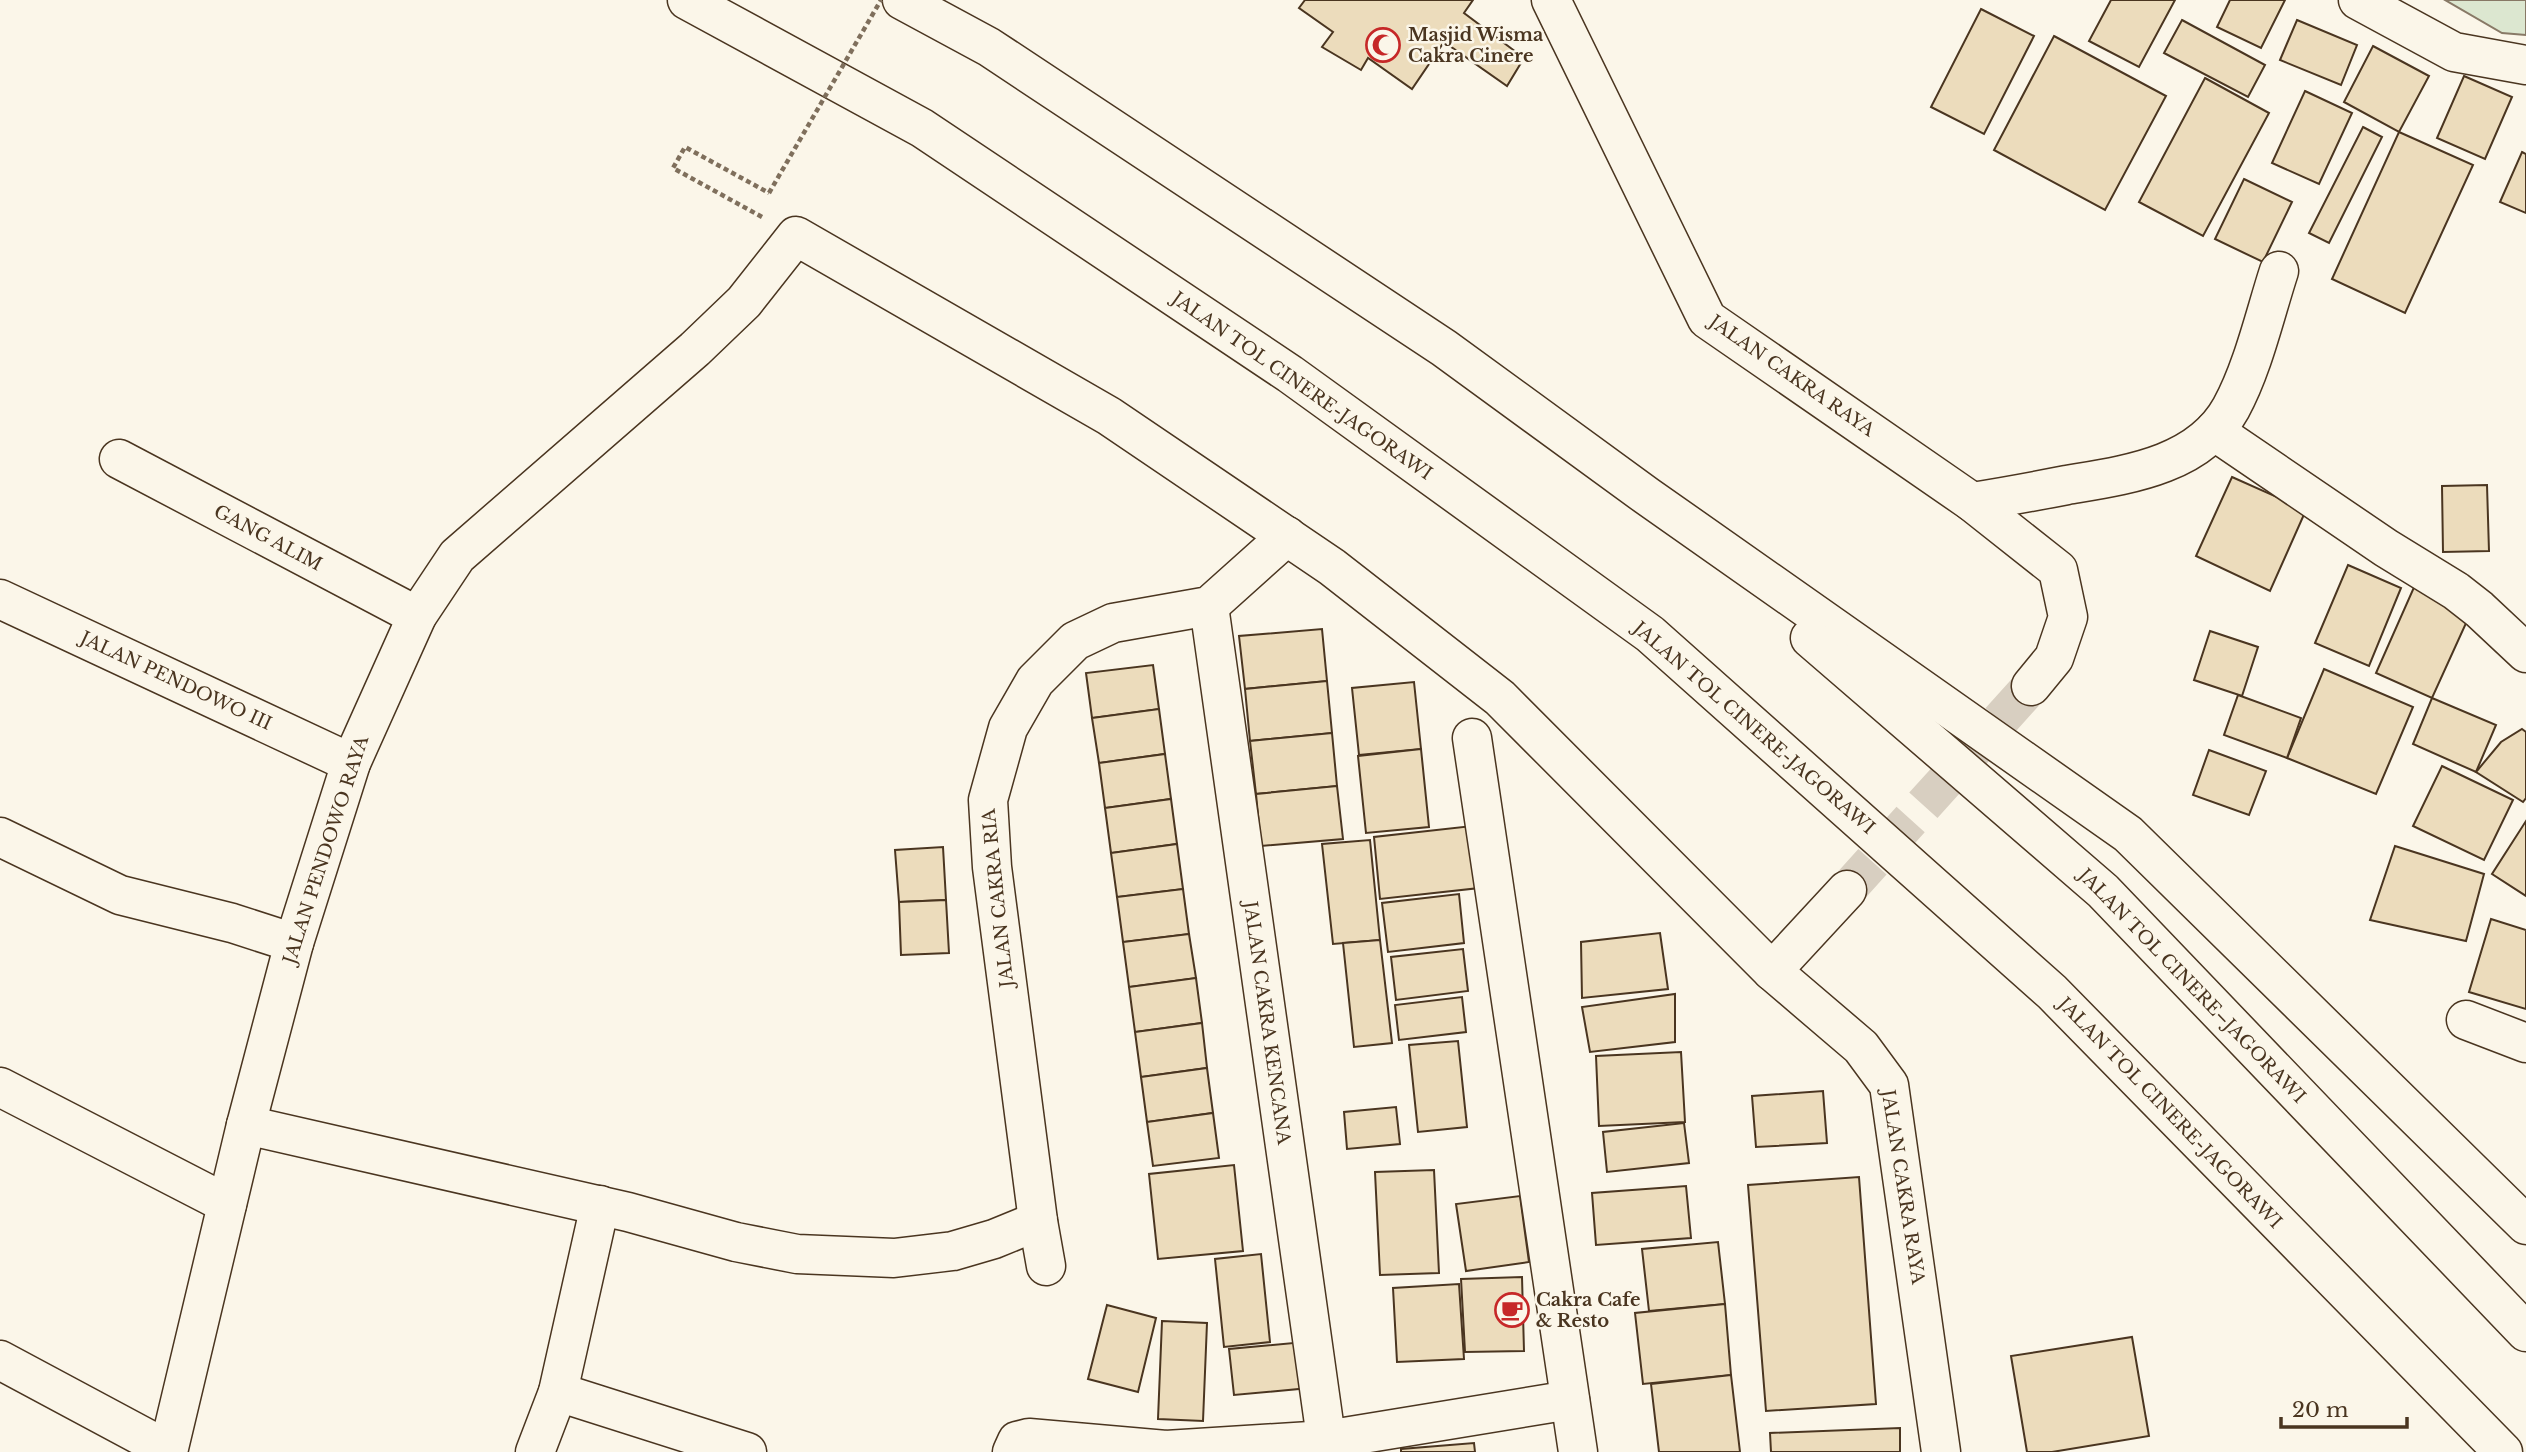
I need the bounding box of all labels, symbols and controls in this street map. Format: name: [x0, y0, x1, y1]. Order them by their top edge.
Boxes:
place label: Masjid Wisma Cakra Cinere: [1408, 24, 1544, 67]
mosque icon: Masjid Wisma Cakra Cinere: [1364, 26, 1402, 64]
street label: JALAN TOL CINERE-JAGORAWI: [1166, 286, 1436, 485]
street label: JALAN CAKRA RAYA: [1704, 309, 1880, 442]
street label: GANG ALIM: [210, 500, 326, 576]
street label: JALAN TOL CINERE-JAGORAWI: [1627, 616, 1879, 839]
street label: JALAN PENDOWO III: [75, 626, 275, 735]
street label: JALAN PENDOWO RAYA: [278, 732, 374, 969]
street label: JALAN CAKRA RIA: [978, 806, 1019, 990]
street label: JALAN TOL CINERE–JAGORAWI: [2072, 863, 2310, 1108]
street label: JALAN CAKRA KENCANA: [1239, 898, 1295, 1147]
street label: JALAN TOL CINERE-JAGORAWI: [2052, 991, 2286, 1233]
street label: JALAN CAKRA RAYA: [1876, 1086, 1929, 1287]
place label: Cakra Cafe & Resto: [1536, 1289, 1641, 1332]
cafe icon: Cakra Cafe & Resto: [1493, 1291, 1531, 1329]
scale bar: [2281, 1386, 2407, 1430]
text: 20 m: [2292, 1397, 2349, 1423]

